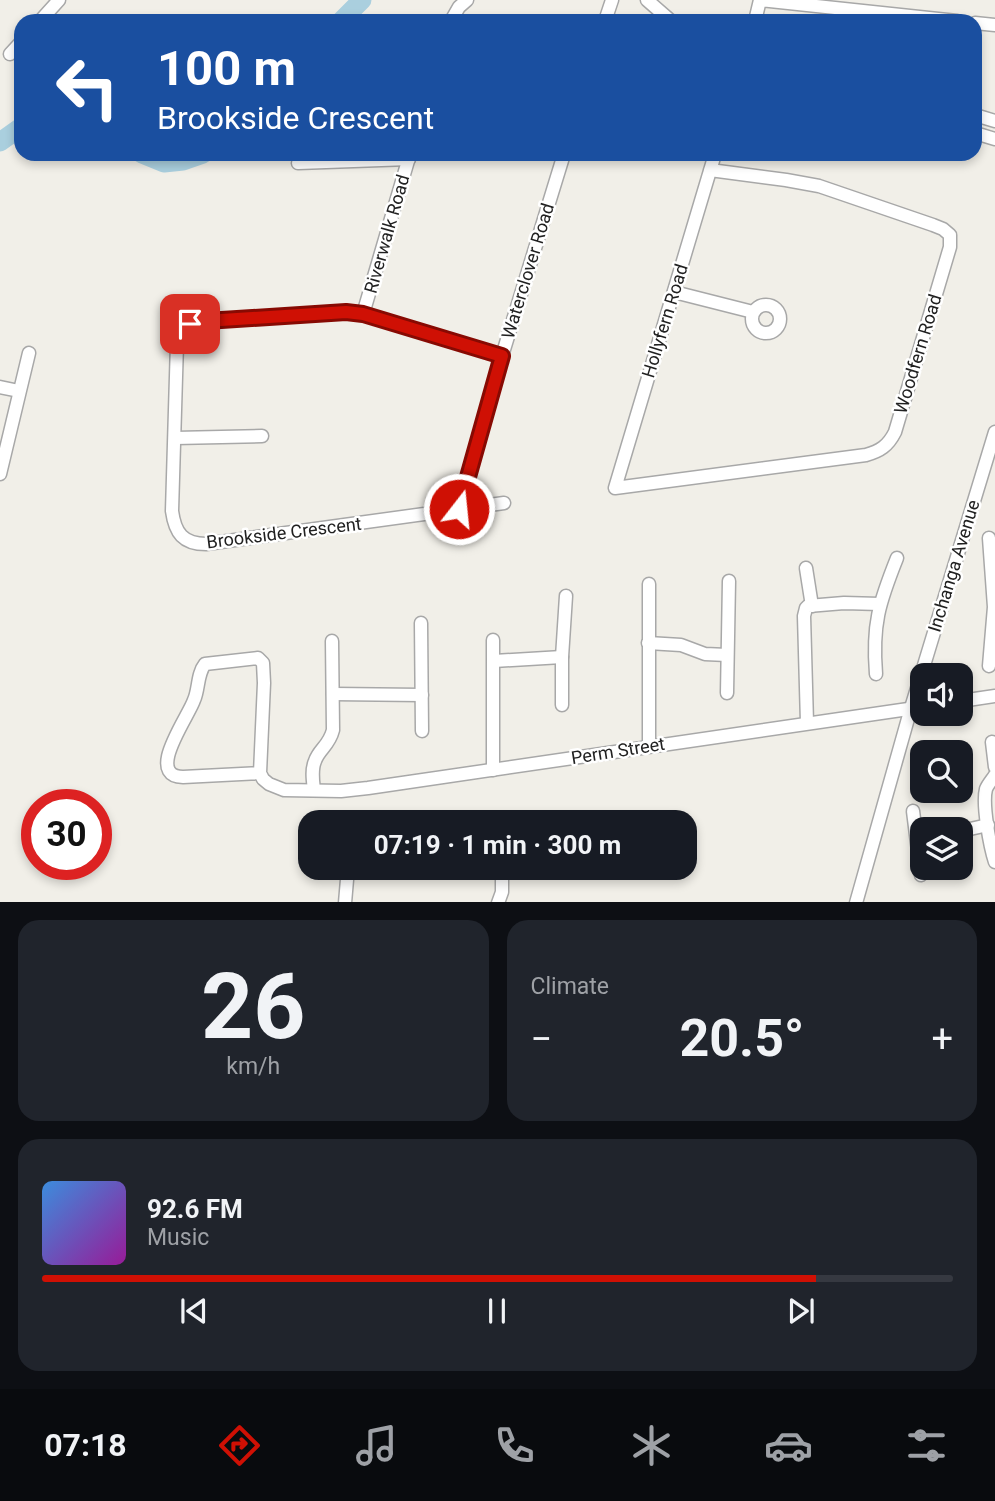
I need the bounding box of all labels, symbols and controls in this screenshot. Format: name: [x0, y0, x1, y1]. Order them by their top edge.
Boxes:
text: 100 m: [157, 40, 296, 97]
icon: left: [42, 42, 133, 133]
text: Brookside Crescent: [157, 99, 434, 137]
street label: Riverwalk Road: [360, 172, 413, 296]
street label: Waterclover Road: [497, 200, 558, 341]
street label: Hollyfern Road: [637, 261, 692, 380]
street label: Woodfern Road: [889, 292, 946, 416]
pin: [160, 294, 220, 354]
icon: arrive: [171, 305, 209, 343]
position arrow: [422, 472, 496, 546]
street label: Inchanga Avenue: [923, 497, 984, 634]
street label: Brookside Crescent: [205, 513, 363, 552]
map controls: [910, 663, 973, 880]
button: sound: [910, 663, 973, 726]
street label: Perm Street: [570, 733, 666, 768]
button: search: [910, 740, 973, 803]
speed limit sign: 30: [21, 789, 112, 880]
button: layers: [910, 817, 973, 880]
text: 07:19 · 1 min · 300 m: [374, 830, 621, 860]
text: 26: [201, 954, 305, 1060]
text: Climate: [531, 973, 609, 1000]
text: 20.5°: [679, 1008, 804, 1069]
text: −: [531, 1017, 552, 1061]
text: +: [931, 1017, 953, 1061]
text: km/h: [226, 1053, 280, 1080]
text: 92.6 FM: [147, 1194, 243, 1224]
text: Music: [147, 1224, 209, 1251]
icon: previous: [175, 1292, 213, 1330]
icon: pause: [478, 1292, 516, 1330]
icon: next: [782, 1292, 820, 1330]
icon: directions: [215, 1421, 264, 1470]
icon: music: [352, 1421, 401, 1470]
icon: phone: [490, 1421, 539, 1470]
icon: climate: [627, 1421, 676, 1470]
icon: car: [764, 1421, 813, 1470]
icon: filters: [902, 1421, 951, 1470]
text: 07:18: [44, 1426, 127, 1464]

